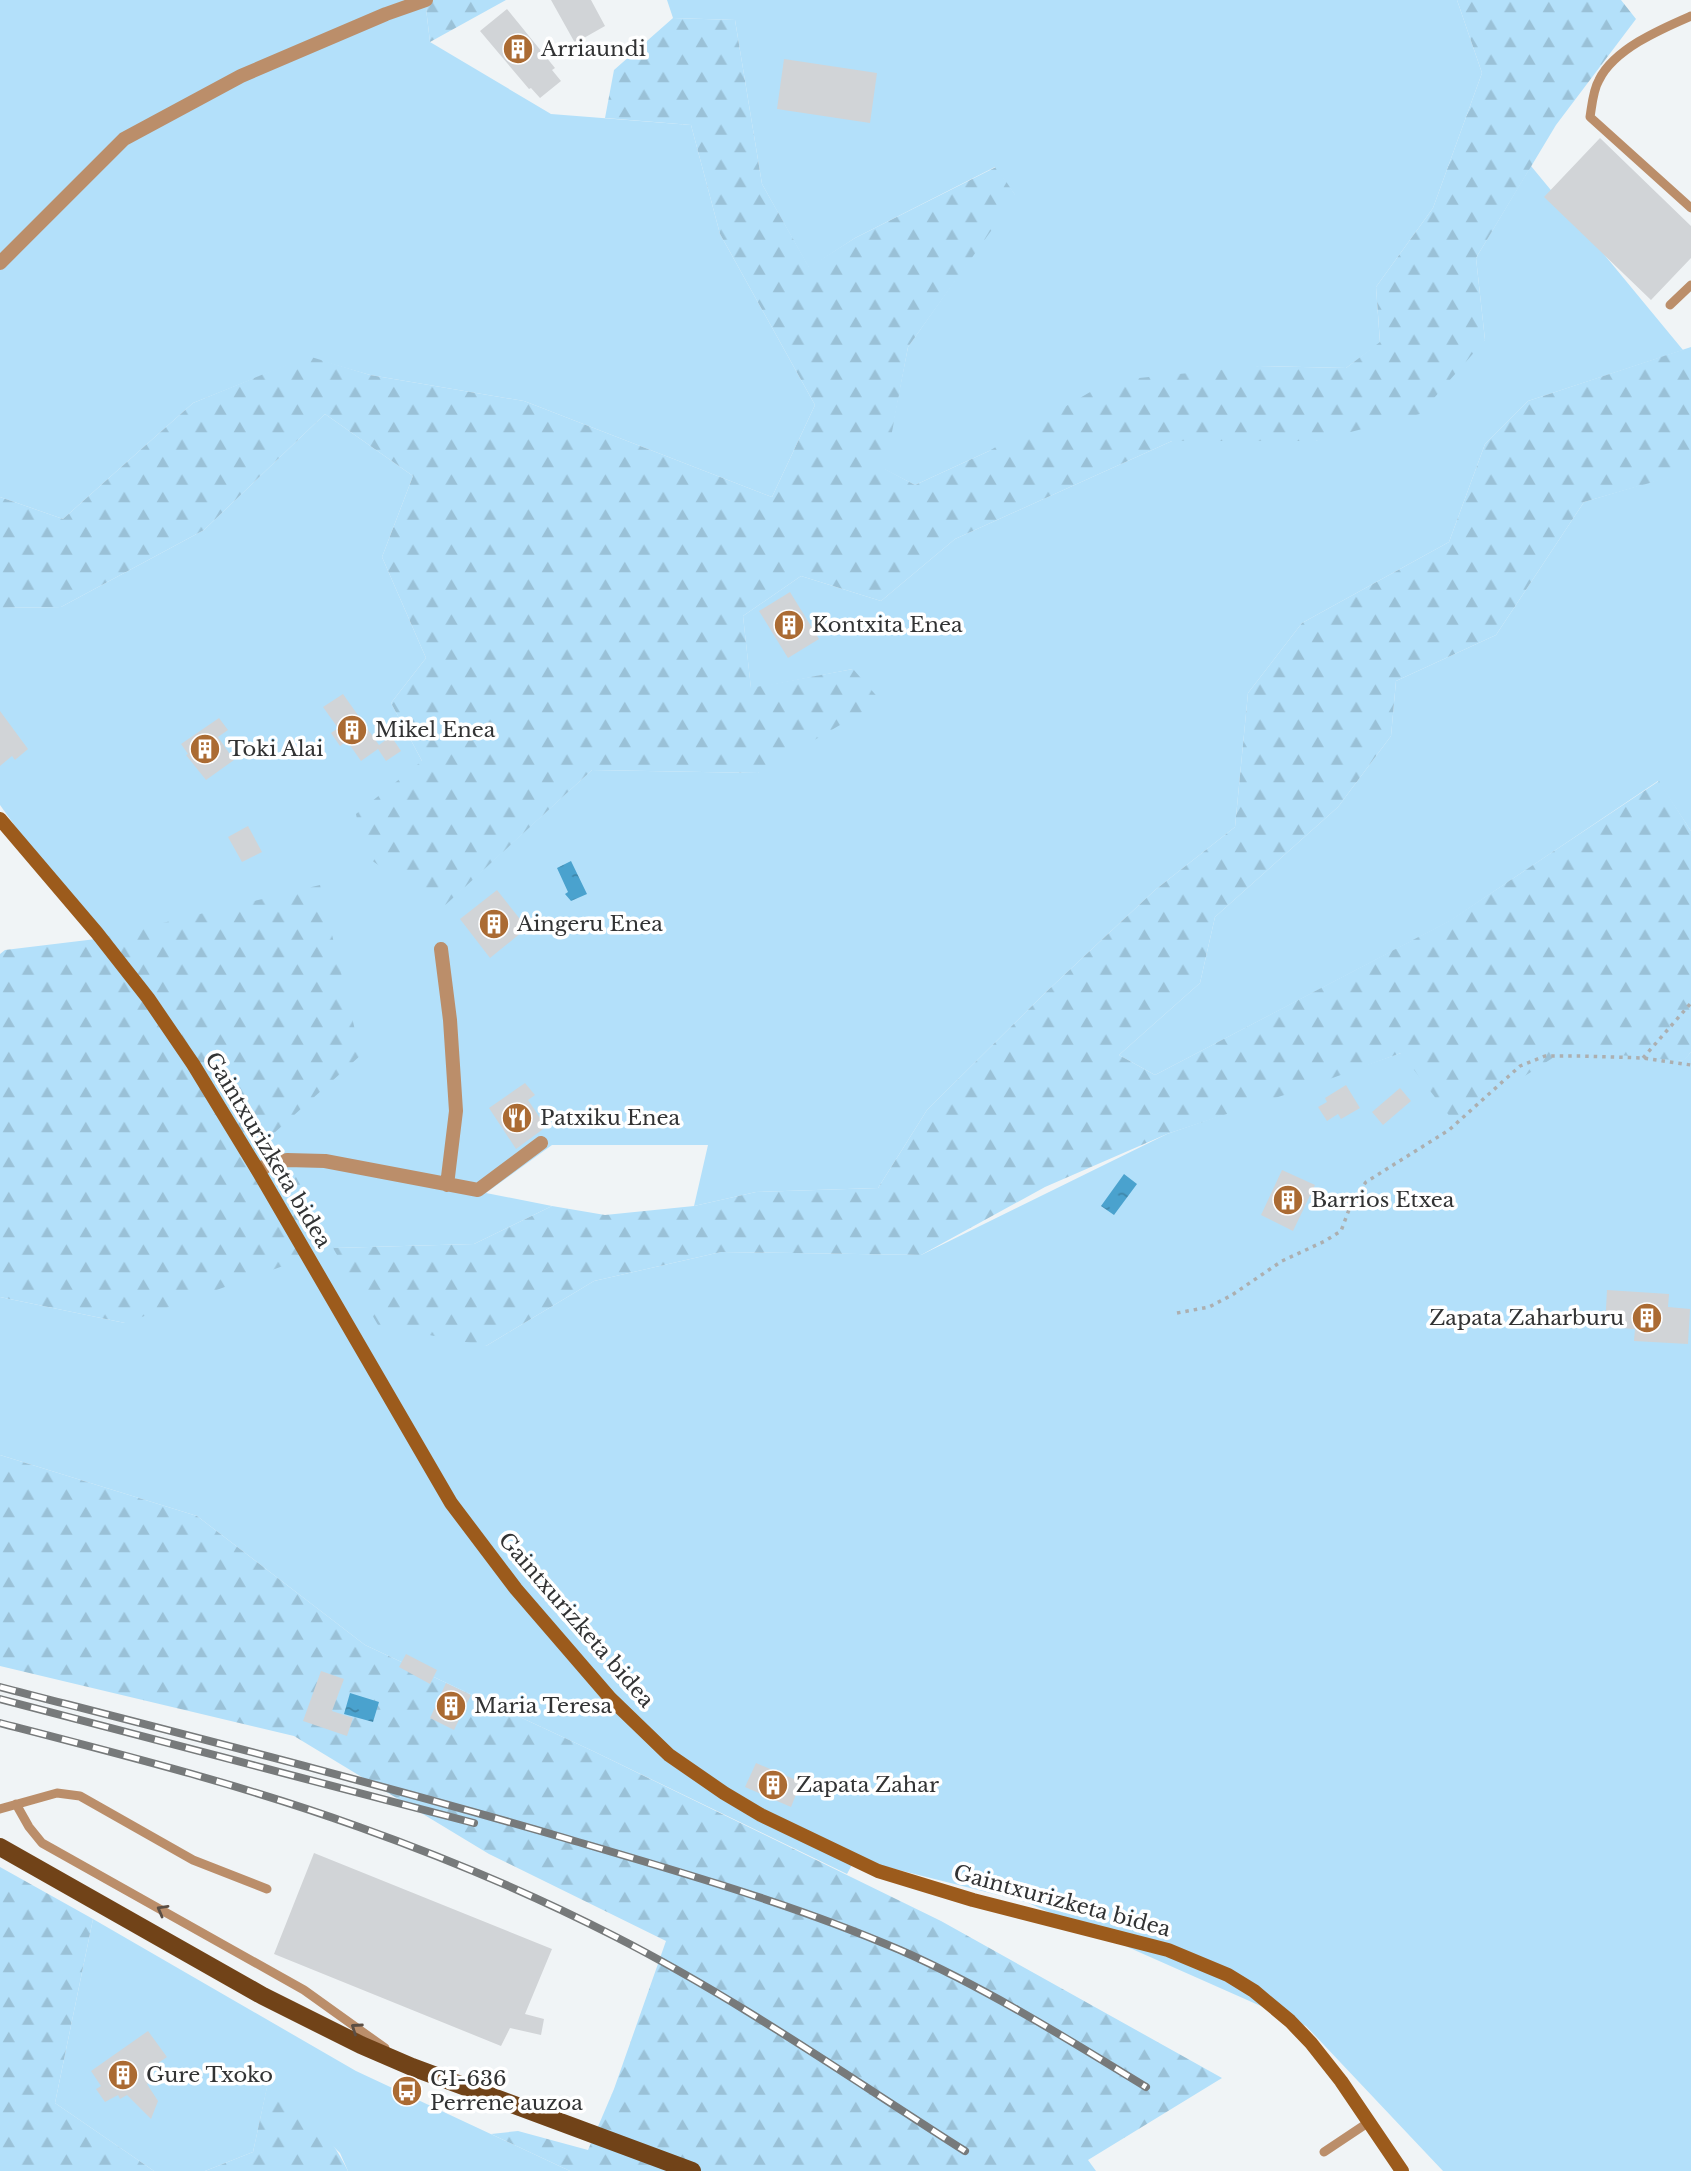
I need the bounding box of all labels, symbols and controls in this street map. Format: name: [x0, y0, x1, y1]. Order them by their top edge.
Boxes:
building icon: Arriaundi: [501, 32, 535, 66]
place label: Arriaundi: [540, 36, 646, 62]
building icon: Kontxita Enea: [772, 608, 806, 642]
place label: Kontxita Enea: [812, 612, 963, 638]
building icon: Mikel Enea: [335, 713, 369, 747]
place label: Mikel Enea: [375, 717, 496, 743]
building icon: Toki Alai: [188, 732, 222, 766]
place label: Toki Alai: [228, 736, 323, 762]
building icon: Aingeru Enea: [477, 907, 511, 941]
place label: Aingeru Enea: [516, 911, 663, 937]
street label: Gaintxurizketa bidea: [199, 1048, 337, 1253]
restaurant icon: Patxiku Enea: [500, 1101, 534, 1135]
place label: Patxiku Enea: [540, 1105, 680, 1131]
building icon: Barrios Etxea: [1271, 1183, 1305, 1217]
place label: Barrios Etxea: [1311, 1187, 1455, 1213]
building icon: Zapata Zaharburu: [1630, 1301, 1664, 1335]
place label: Zapata Zaharburu: [1429, 1305, 1624, 1331]
street label: Gaintxurizketa bidea: [493, 1527, 659, 1713]
building icon: Maria Teresa: [434, 1689, 468, 1723]
place label: Maria Teresa: [474, 1693, 612, 1719]
building icon: Zapata Zahar: [756, 1768, 790, 1802]
place label: Zapata Zahar: [796, 1772, 939, 1798]
street label: Gaintxurizketa bidea: [951, 1860, 1174, 1943]
one-way arrow: [156, 1905, 169, 1918]
one-way arrow: [351, 2024, 364, 2036]
building icon: Gure Txoko: [106, 2058, 140, 2092]
place label: Gure Txoko: [146, 2062, 273, 2088]
place label: GI-636 Perrene auzoa: [430, 2066, 583, 2116]
bus stop icon: GI-636 Perrene auzoa: [390, 2074, 424, 2108]

